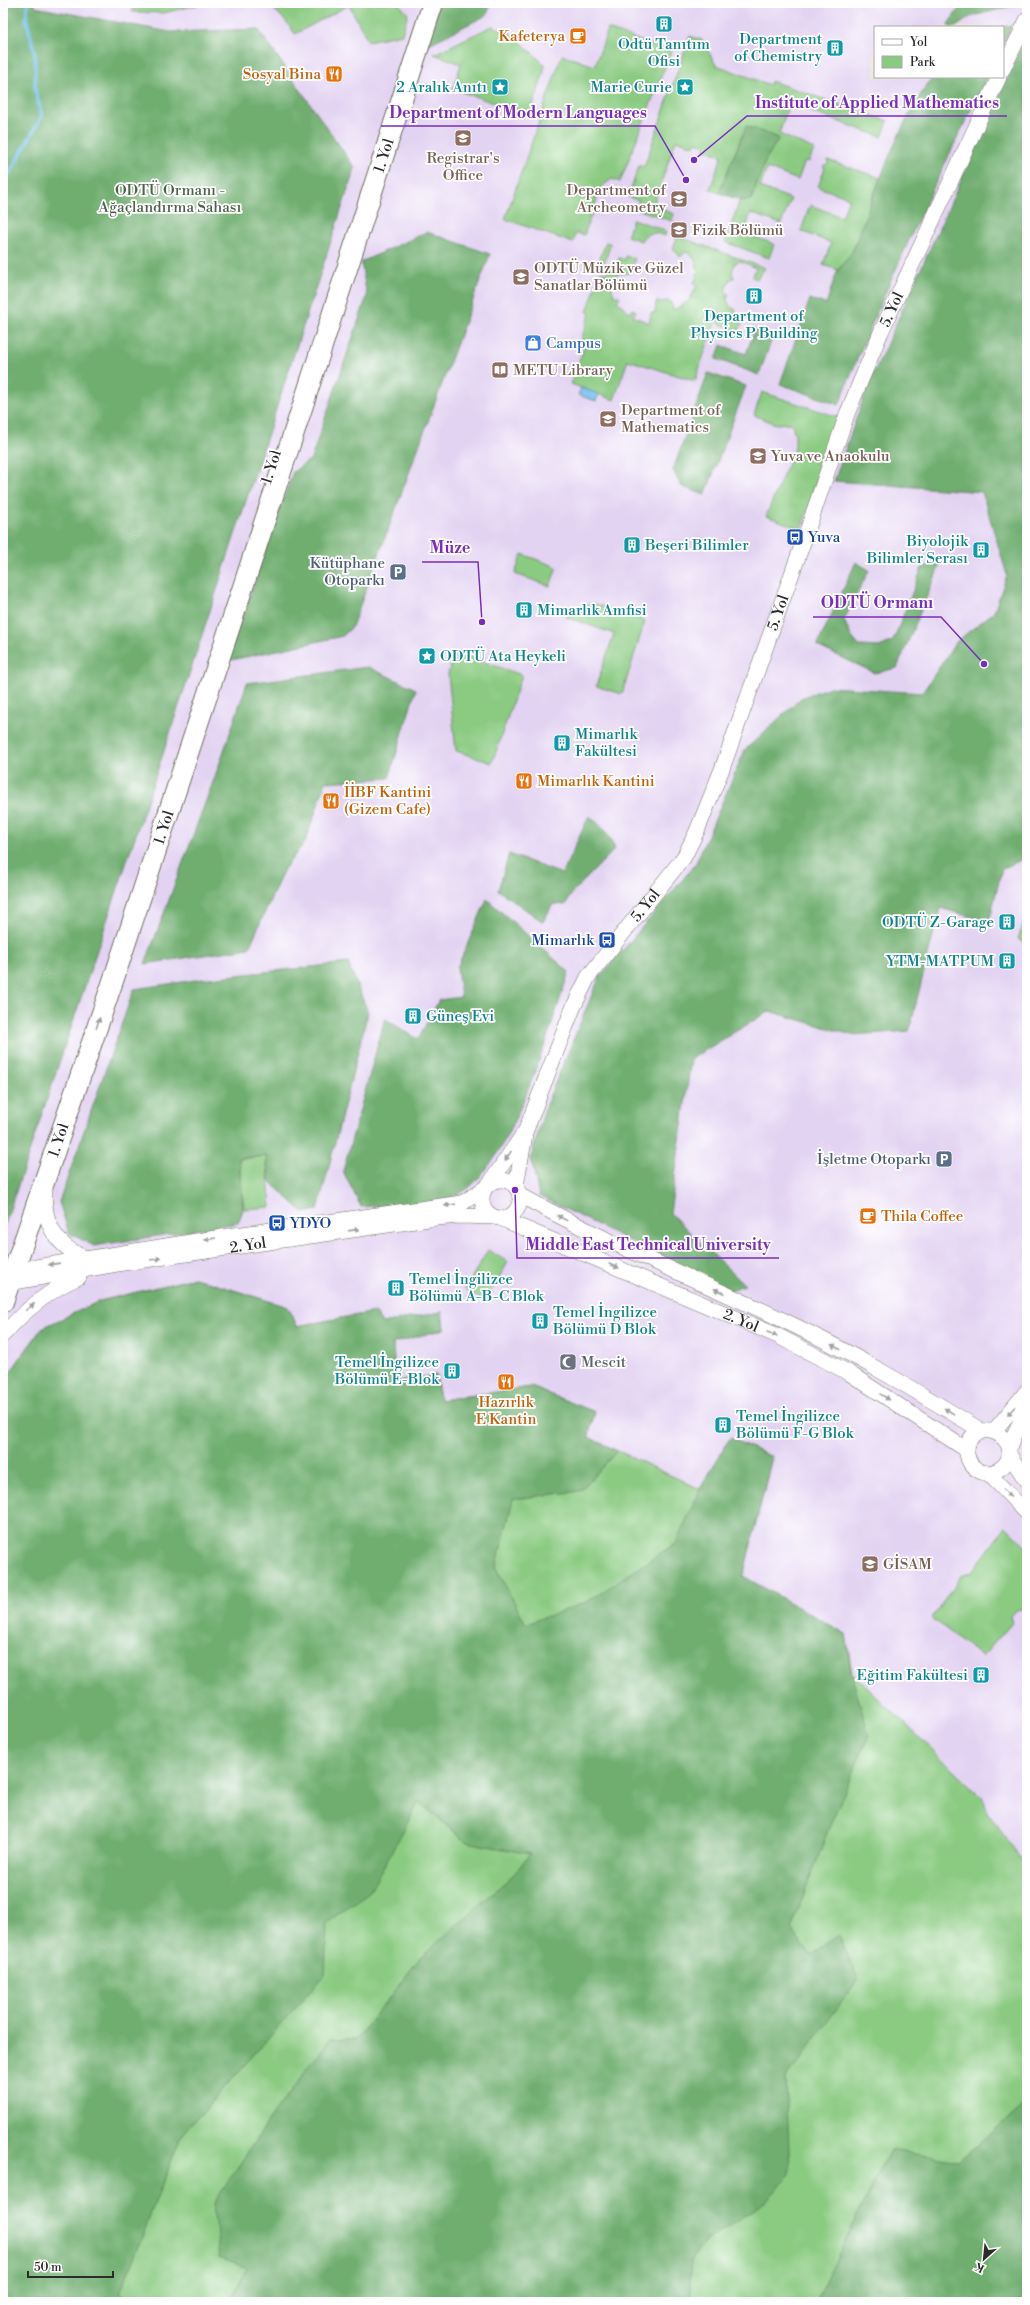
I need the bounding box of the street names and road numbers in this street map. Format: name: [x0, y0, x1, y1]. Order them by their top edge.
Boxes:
street label: 1. Yol: [370, 136, 399, 175]
street label: 5. Yol: [876, 289, 908, 330]
street label: 1. Yol: [257, 447, 286, 487]
street label: 5. Yol: [763, 592, 794, 633]
street label: 1. Yol: [150, 808, 179, 847]
street label: 5. Yol: [627, 885, 665, 926]
street label: 1. Yol: [44, 1120, 74, 1160]
street label: 2. Yol: [228, 1234, 268, 1258]
street label: 2. Yol: [720, 1305, 762, 1337]

